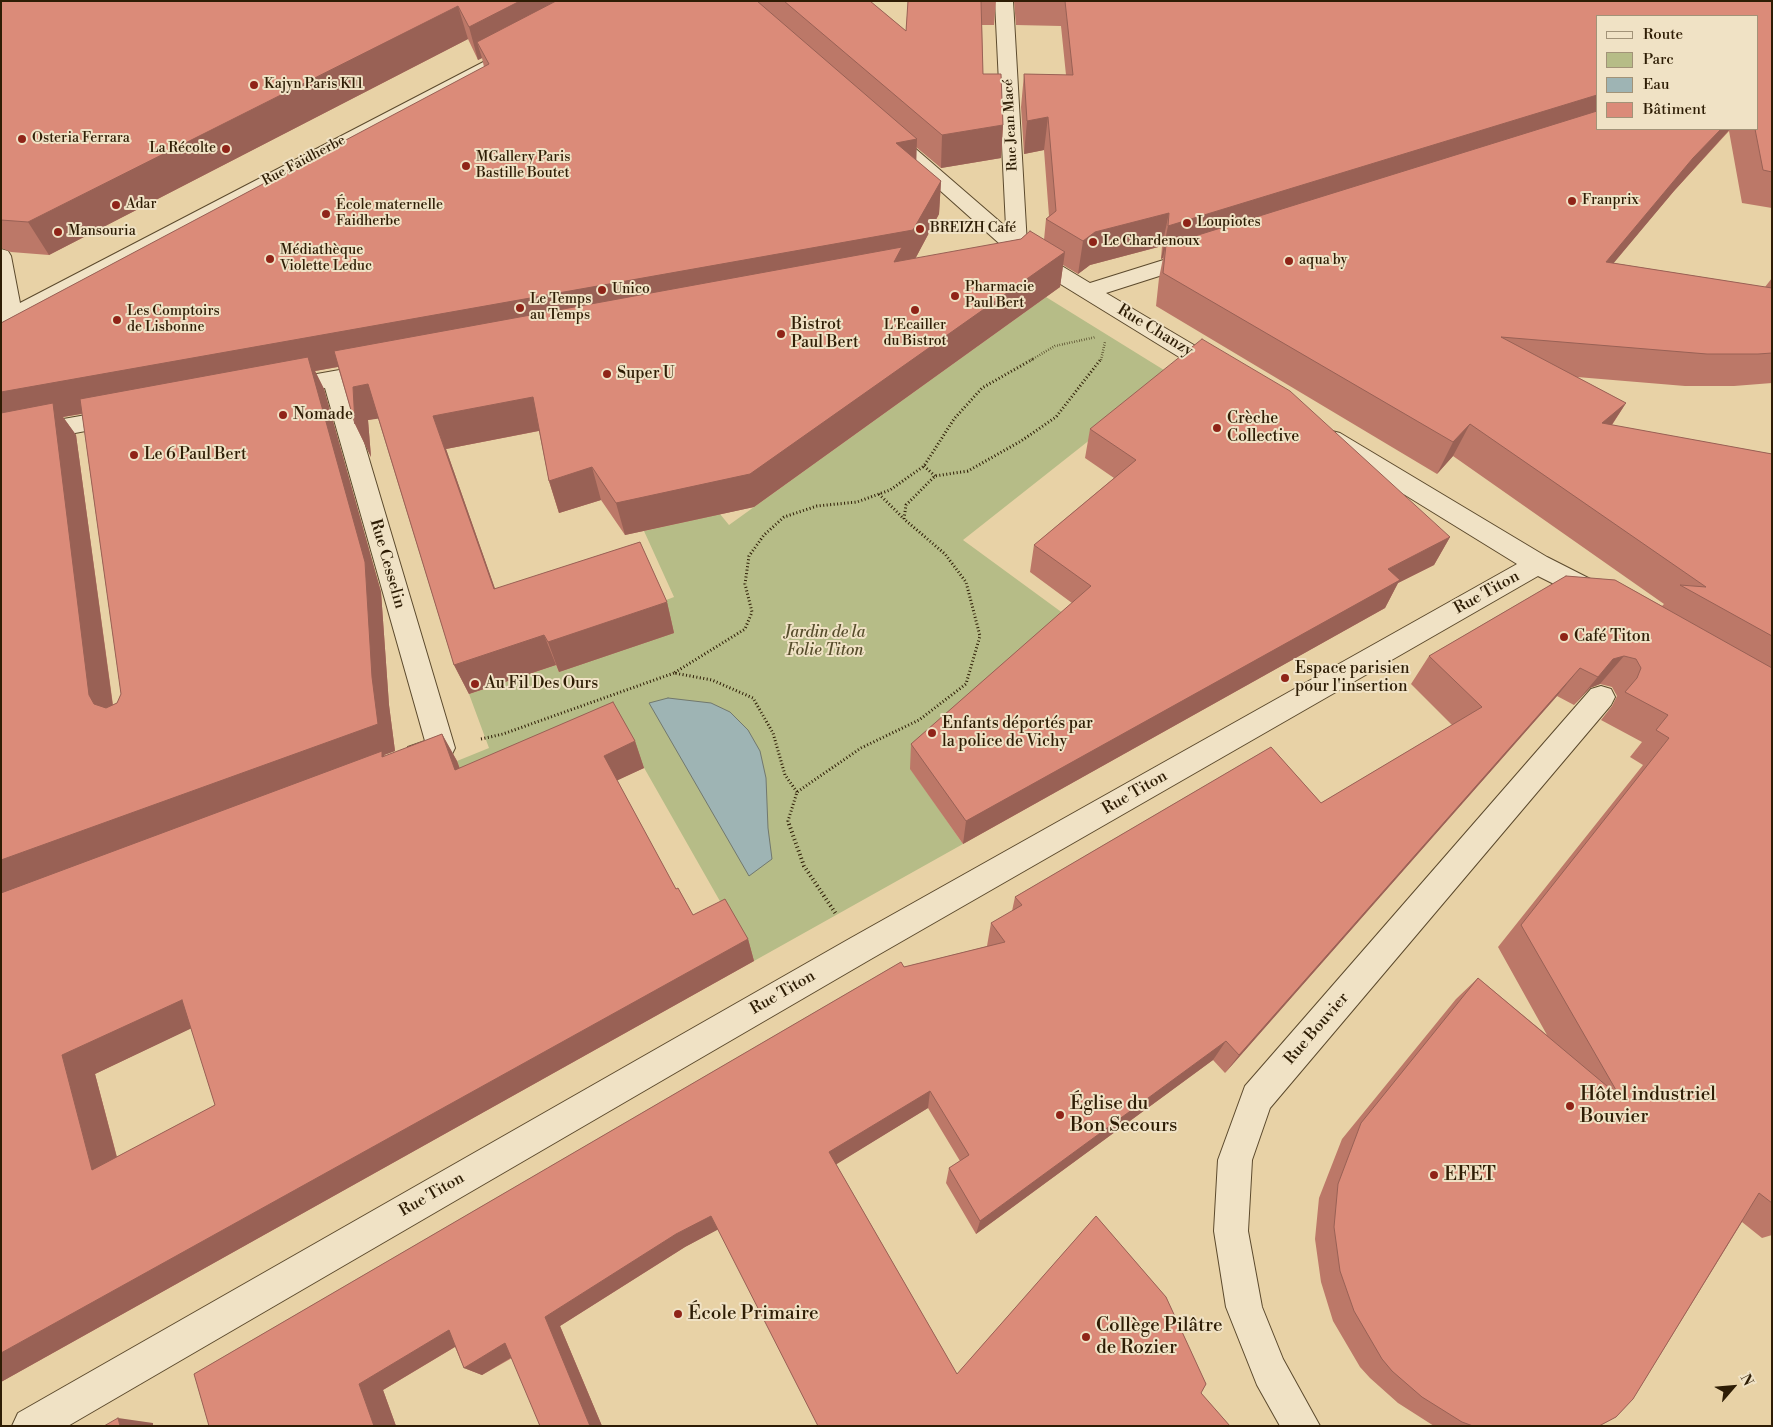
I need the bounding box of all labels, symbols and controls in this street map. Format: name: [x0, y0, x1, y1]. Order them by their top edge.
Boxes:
legend: [1596, 15, 1758, 130]
text: Route: [1643, 25, 1683, 44]
text: Parc: [1643, 50, 1674, 69]
text: Eau: [1643, 75, 1670, 94]
place label: Kajyn Paris K11: [264, 77, 363, 93]
street label: Rue Jean Macé: [1000, 78, 1022, 172]
marker: Kajyn Paris K11: [248, 79, 260, 91]
text: Bâtiment: [1643, 100, 1706, 119]
place label: Osteria Ferrara: [32, 131, 130, 147]
street label: Rue Faidherbe: [259, 132, 349, 190]
marker: Osteria Ferrara: [16, 133, 28, 145]
place label: La Récolte: [149, 141, 216, 157]
marker: La Récolte: [220, 143, 232, 155]
place label: MGallery Paris Bastille Boutet: [476, 150, 570, 182]
marker: MGallery Paris Bastille Boutet: [460, 160, 472, 172]
place label: Franprix: [1582, 193, 1639, 209]
marker: Franprix: [1566, 195, 1578, 207]
place label: Adar: [126, 197, 156, 213]
place label: École maternelle Faidherbe: [336, 198, 443, 230]
marker: Adar: [110, 199, 122, 211]
marker: École maternelle Faidherbe: [320, 208, 332, 220]
place label: Loupiotes: [1197, 215, 1261, 231]
marker: Loupiotes: [1181, 217, 1193, 229]
place label: BREIZH Café: [930, 221, 1016, 237]
marker: BREIZH Café: [914, 223, 926, 235]
place label: Mansouria: [68, 224, 136, 240]
marker: Mansouria: [52, 226, 64, 238]
place label: Le Chardenoux: [1103, 234, 1200, 250]
marker: Le Chardenoux: [1087, 236, 1099, 248]
place label: Médiathèque Violette Leduc: [280, 243, 372, 276]
marker: Médiathèque Violette Leduc: [264, 253, 276, 265]
place label: aqua by: [1299, 253, 1347, 269]
marker: aqua by: [1283, 255, 1295, 267]
place label: Pharmacie Paul Bert: [965, 280, 1034, 312]
place label: Unico: [612, 282, 650, 298]
marker: Unico: [596, 284, 608, 296]
marker: Pharmacie Paul Bert: [949, 290, 961, 302]
place label: Le Temps au Temps: [530, 292, 591, 324]
street label: Rue Chanzy: [1114, 301, 1196, 361]
marker: Le Temps au Temps: [514, 302, 526, 314]
place label: Les Comptoirs de Lisbonne: [127, 304, 220, 336]
marker: L'Ecailler du Bistrot: [909, 304, 921, 316]
marker: Les Comptoirs de Lisbonne: [111, 314, 123, 326]
place label: Bistrot Paul Bert: [791, 315, 859, 353]
place label: L'Ecailler du Bistrot: [883, 318, 947, 351]
marker: Bistrot Paul Bert: [775, 328, 787, 340]
place label: Super U: [617, 364, 675, 384]
marker: Super U: [601, 368, 613, 380]
place label: Nomade: [293, 405, 353, 425]
marker: Nomade: [277, 409, 289, 421]
place label: Crèche Collective: [1227, 409, 1299, 447]
marker: Crèche Collective: [1211, 422, 1223, 434]
place label: Le 6 Paul Bert: [144, 445, 247, 465]
marker: Le 6 Paul Bert: [128, 449, 140, 461]
street label: Rue Cesselin: [365, 517, 409, 611]
street label: Rue Titon: [1451, 567, 1523, 619]
park label: Jardin de la Folie Titon: [785, 623, 865, 661]
place label: Café Titon: [1574, 627, 1650, 647]
marker: Café Titon: [1558, 631, 1570, 643]
place label: Espace parisien pour l'insertion: [1295, 659, 1410, 697]
marker: Espace parisien pour l'insertion: [1279, 672, 1291, 684]
place label: Au Fil Des Ours: [485, 674, 598, 694]
marker: Au Fil Des Ours: [469, 678, 481, 690]
place label: Enfants déportés par la police de Vichy: [942, 714, 1093, 752]
marker: Enfants déportés par la police de Vichy: [926, 727, 938, 739]
street label: Rue Titon: [1099, 767, 1171, 819]
street label: Rue Titon: [747, 967, 819, 1019]
street label: Rue Bouvier: [1281, 989, 1353, 1069]
place label: Hôtel industriel Bouvier: [1580, 1084, 1716, 1128]
place label: Église du Bon Secours: [1070, 1093, 1177, 1137]
marker: Hôtel industriel Bouvier: [1564, 1100, 1576, 1112]
marker: Église du Bon Secours: [1054, 1109, 1066, 1121]
place label: EFET: [1444, 1164, 1496, 1186]
street label: Rue Titon: [396, 1169, 468, 1221]
marker: EFET: [1428, 1169, 1440, 1181]
place label: École Primaire: [688, 1303, 819, 1325]
marker: École Primaire: [672, 1308, 684, 1320]
place label: Collège Pilâtre de Rozier: [1096, 1315, 1223, 1359]
marker: Collège Pilâtre de Rozier: [1080, 1331, 1092, 1343]
north arrow: [1708, 1362, 1758, 1412]
text: N: [1736, 1371, 1757, 1389]

